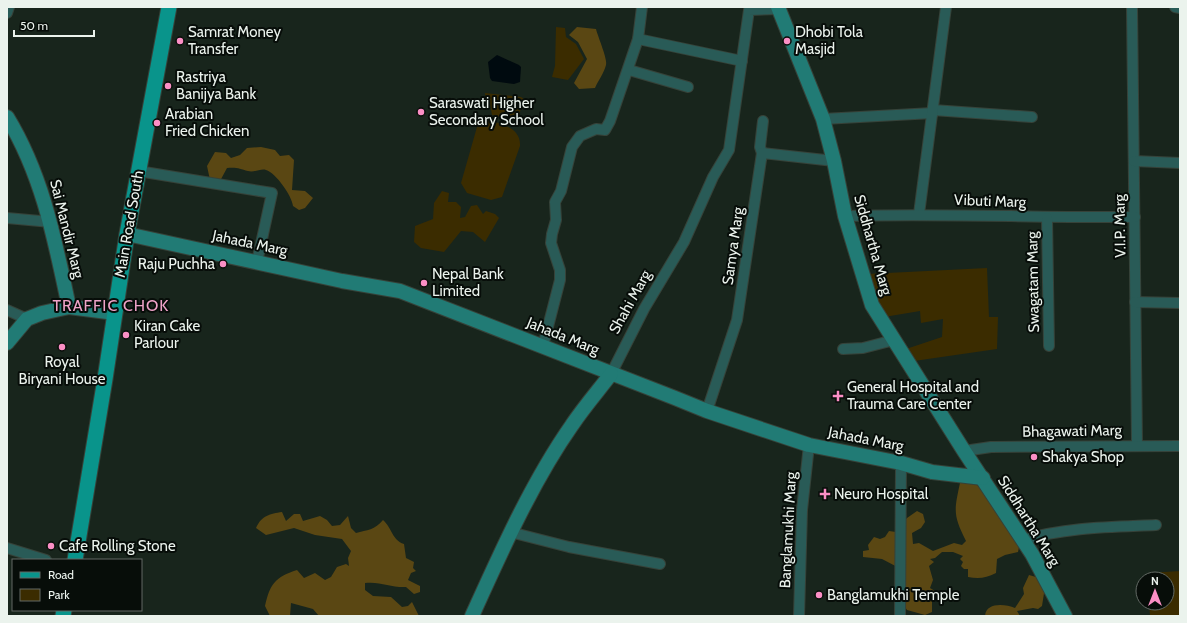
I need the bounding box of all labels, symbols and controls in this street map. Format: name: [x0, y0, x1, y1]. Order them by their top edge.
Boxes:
scale bar: [14, 12, 94, 38]
text: 50 m: [20, 18, 48, 33]
place label: Samrat Money Transfer: [188, 23, 281, 58]
place label: Dhobi Tola Masjid: [795, 23, 864, 58]
marker: Samrat Money Transfer: [175, 36, 185, 46]
marker: Dhobi Tola Masjid: [782, 36, 792, 46]
place label: Rastriya Banijya Bank: [176, 68, 256, 103]
marker: Rastriya Banijya Bank: [163, 81, 173, 91]
place label: Saraswati Higher Secondary School: [429, 94, 544, 129]
place label: Arabian Fried Chicken: [165, 105, 249, 140]
marker: Saraswati Higher Secondary School: [416, 107, 426, 117]
marker: Arabian Fried Chicken: [152, 118, 162, 128]
street label: Main Road South: [111, 169, 147, 279]
street label: Sai Mandir Marg: [46, 178, 88, 281]
street label: Vibuti Marg: [954, 191, 1027, 211]
street label: Siddhartha Marg: [850, 193, 896, 298]
street label: V.I.P. Marg: [1110, 193, 1130, 258]
street label: Samya Marg: [719, 205, 747, 286]
street label: Jahada Marg: [210, 226, 290, 260]
street label: Swagatam Marg: [1023, 231, 1043, 333]
place label: Raju Puchha: [138, 255, 216, 273]
marker: Raju Puchha: [218, 259, 228, 269]
place label: Nepal Bank Limited: [432, 265, 504, 300]
street label: Shahi Marg: [605, 267, 655, 337]
marker: Nepal Bank Limited: [419, 278, 429, 288]
district label: TRAFFIC CHOK: [53, 296, 169, 315]
street label: Jahada Marg: [523, 313, 602, 359]
place label: Kiran Cake Parlour: [134, 317, 200, 352]
marker: Kiran Cake Parlour: [121, 330, 131, 340]
marker: Royal Biryani House: [57, 342, 67, 352]
place label: Royal Biryani House: [19, 353, 106, 388]
place label: General Hospital and Trauma Care Center: [847, 378, 979, 413]
marker: General Hospital and Trauma Care Center: [832, 390, 844, 402]
street label: Bhagawati Marg: [1022, 421, 1122, 441]
street label: Jahada Marg: [826, 423, 906, 455]
place label: Shakya Shop: [1042, 448, 1124, 466]
marker: Shakya Shop: [1029, 452, 1039, 462]
street label: Banglamukhi Marg: [776, 471, 800, 589]
street label: Siddhartha Marg: [994, 472, 1064, 570]
place label: Neuro Hospital: [834, 485, 929, 503]
marker: Neuro Hospital: [819, 488, 831, 500]
place label: Cafe Rolling Stone: [59, 537, 176, 555]
marker: Cafe Rolling Stone: [46, 541, 56, 551]
legend: [12, 559, 142, 611]
text: Road: [48, 567, 74, 582]
north arrow: [1135, 571, 1175, 611]
text: N: [1151, 574, 1159, 588]
place label: Banglamukhi Temple: [827, 586, 960, 604]
text: Park: [48, 587, 70, 602]
marker: Banglamukhi Temple: [814, 590, 824, 600]

